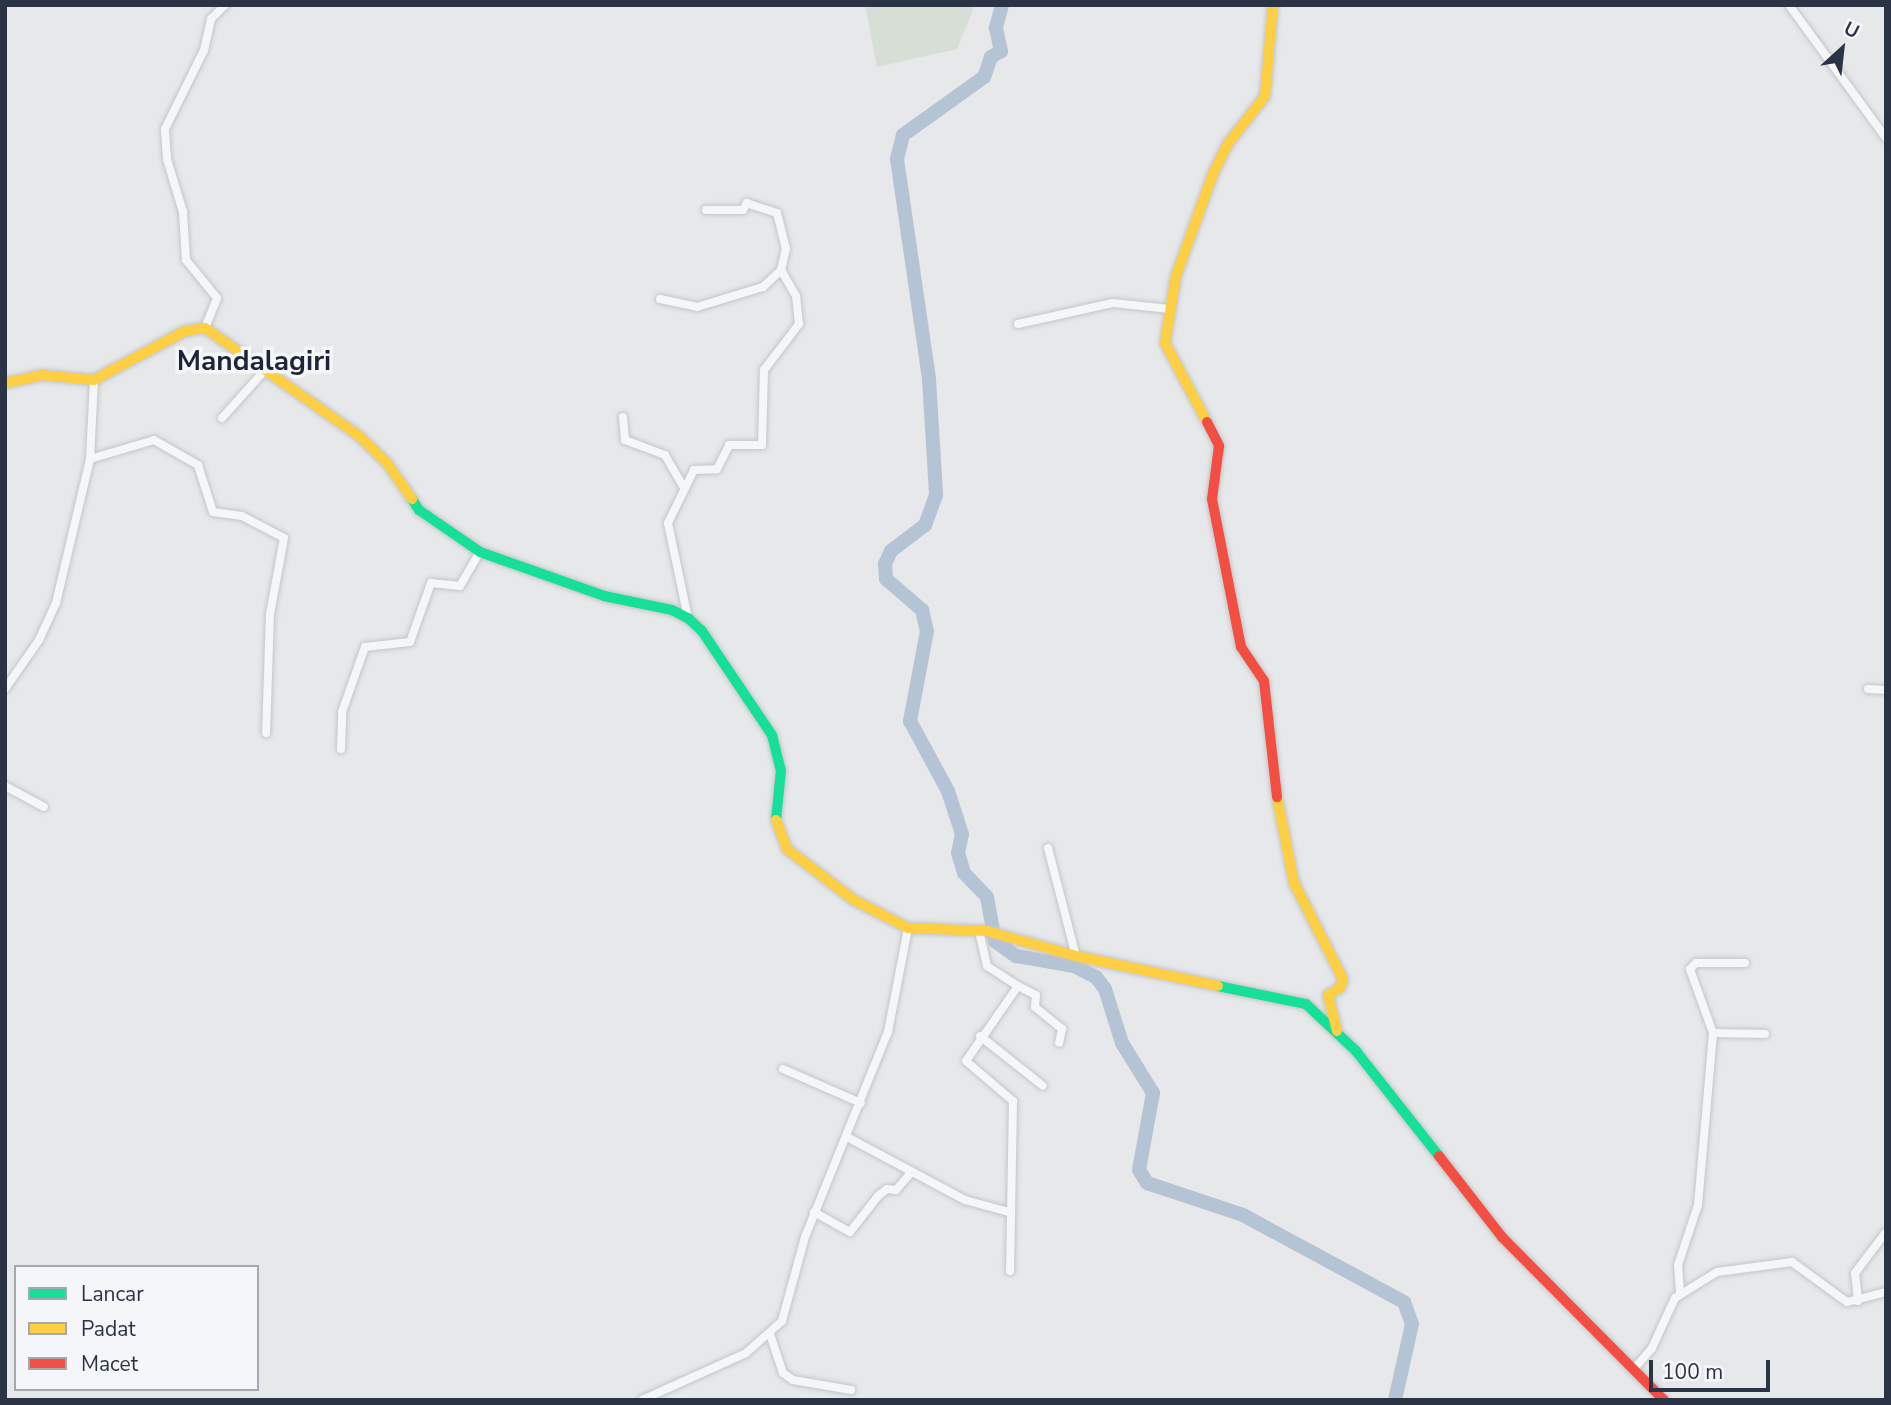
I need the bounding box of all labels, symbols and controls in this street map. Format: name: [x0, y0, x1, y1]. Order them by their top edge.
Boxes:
north arrow: [1807, 14, 1877, 84]
text: U: [1839, 16, 1864, 45]
district label: Mandalagiri: [177, 344, 331, 378]
legend: [14, 1265, 259, 1391]
text: Lancar: [81, 1280, 144, 1308]
text: Padat: [81, 1315, 136, 1343]
scale bar: [1653, 1346, 1774, 1390]
text: Macet: [81, 1350, 138, 1378]
text: 100 m: [1662, 1358, 1723, 1386]

